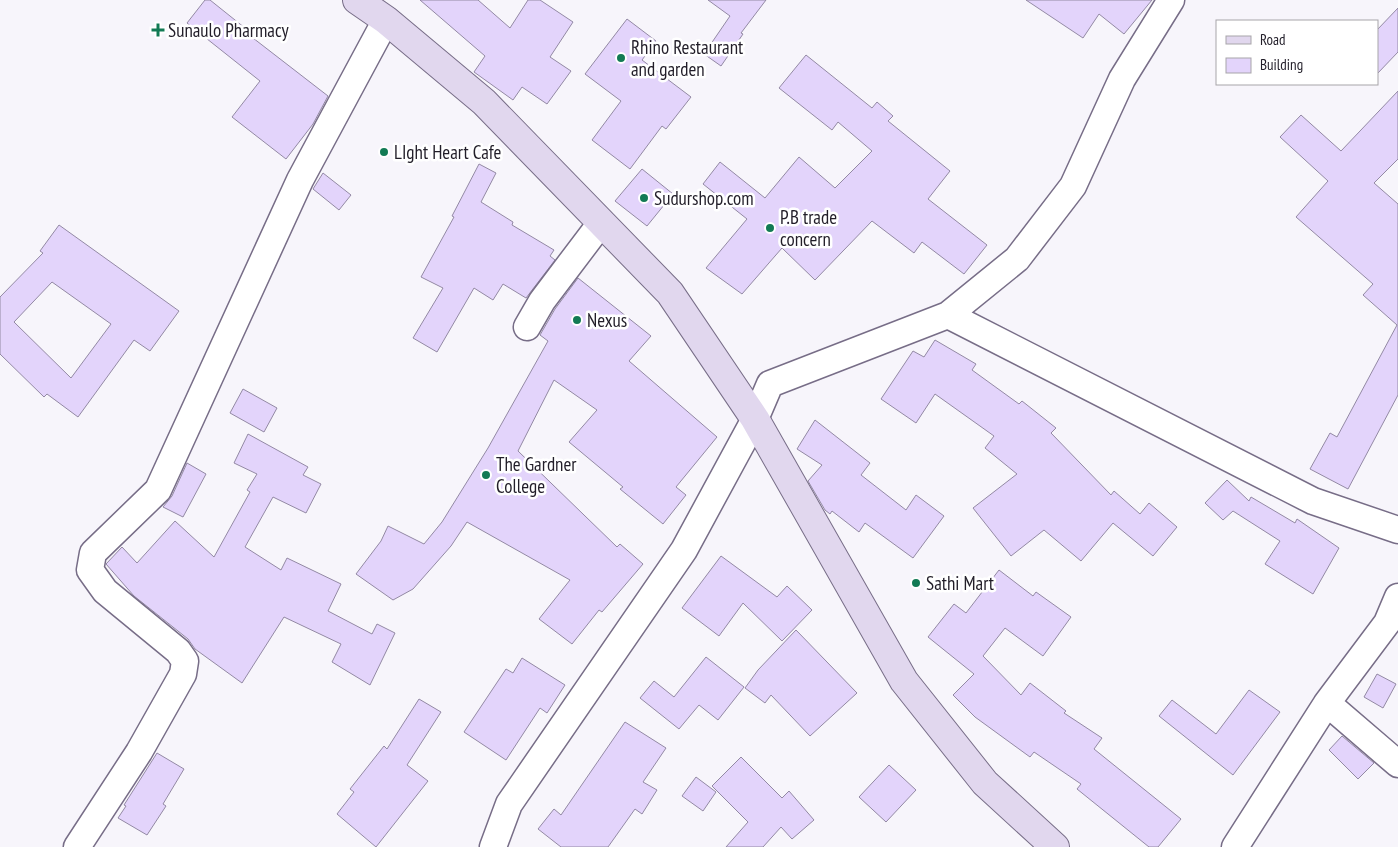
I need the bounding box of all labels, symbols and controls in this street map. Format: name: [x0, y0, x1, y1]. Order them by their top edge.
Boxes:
place label: Sunaulo Pharmacy: [168, 18, 290, 42]
legend: [1216, 20, 1378, 85]
marker: Sunaulo Pharmacy: [152, 24, 164, 36]
text: Road: [1260, 30, 1286, 49]
place label: Rhino Restaurant and garden: [631, 35, 744, 81]
marker: Rhino Restaurant and garden: [615, 52, 627, 64]
text: Building: [1260, 55, 1303, 74]
place label: LIght Heart Cafe: [394, 140, 501, 164]
marker: LIght Heart Cafe: [378, 146, 390, 158]
place label: Sudurshop.com: [654, 186, 754, 210]
marker: Sudurshop.com: [638, 192, 650, 204]
place label: P.B trade concern: [780, 205, 837, 251]
marker: P.B trade concern: [764, 222, 776, 234]
place label: Nexus: [587, 308, 627, 332]
marker: Nexus: [571, 314, 583, 326]
place label: The Gardner College: [496, 452, 577, 498]
marker: The Gardner College: [480, 469, 492, 481]
place label: Sathi Mart: [926, 571, 995, 595]
marker: Sathi Mart: [910, 577, 922, 589]

